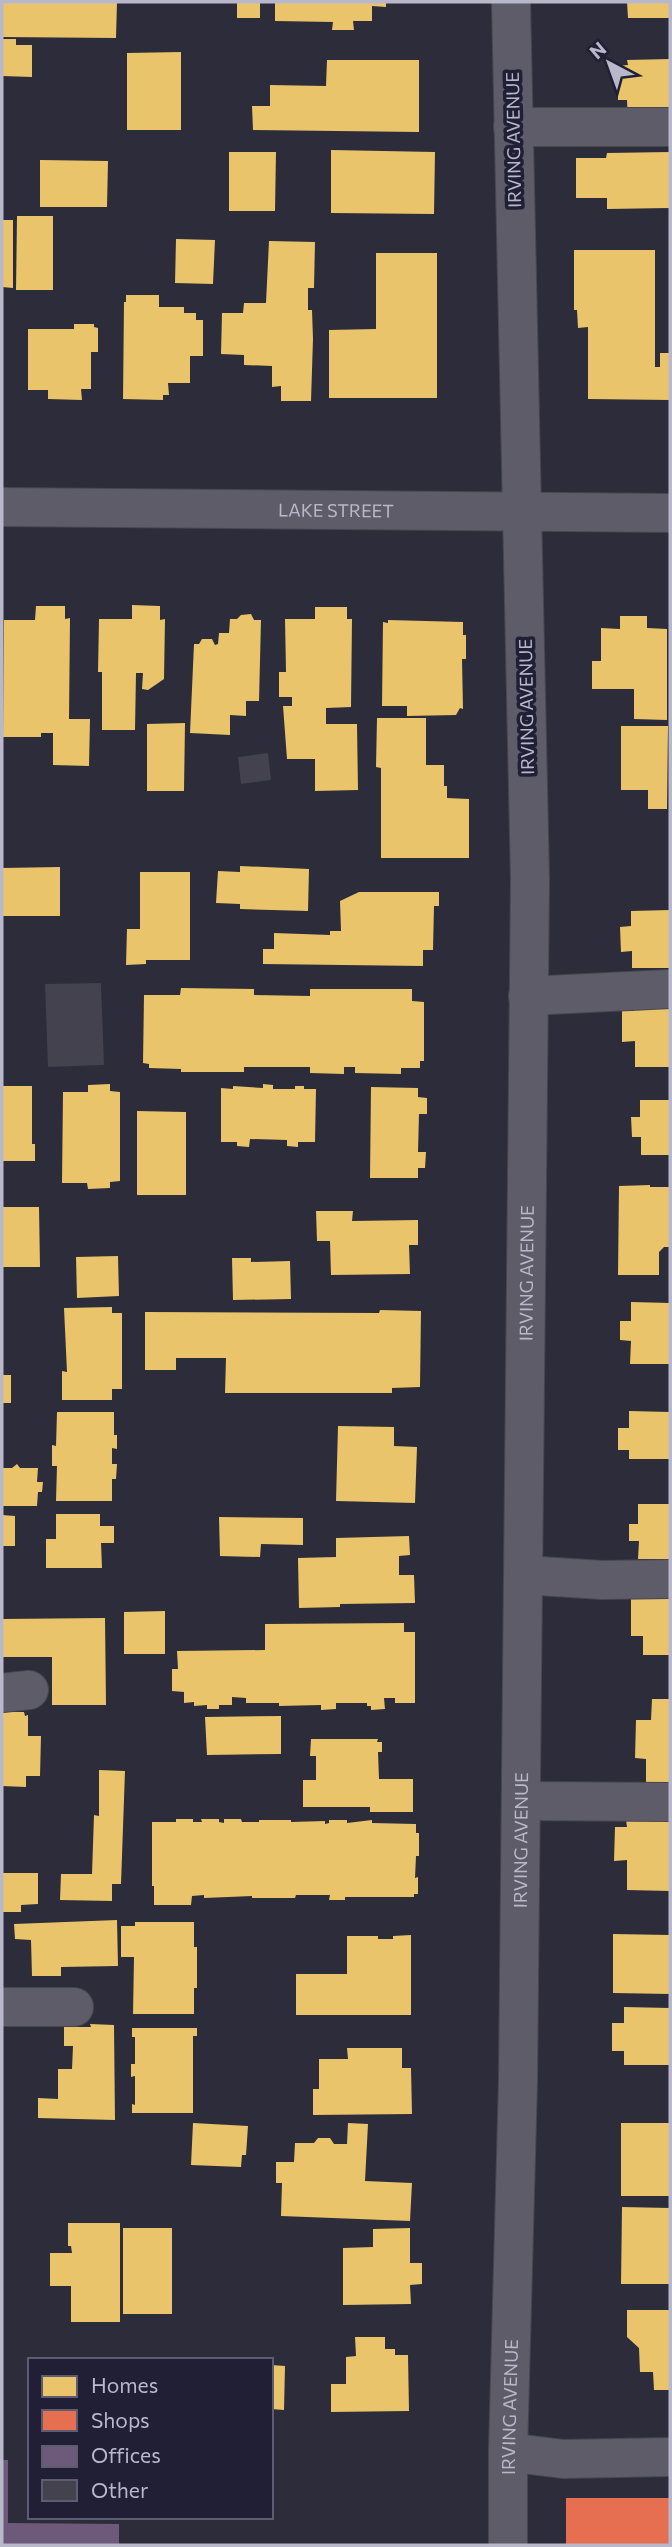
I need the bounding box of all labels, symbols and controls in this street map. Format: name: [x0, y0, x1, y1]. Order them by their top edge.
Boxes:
north arrow: [574, 28, 644, 98]
text: N: [585, 36, 610, 63]
street label: IRVING AVENUE: [501, 72, 525, 208]
street label: LAKE STREET: [278, 498, 394, 522]
street label: IRVING AVENUE: [514, 639, 538, 775]
street label: IRVING AVENUE: [514, 1205, 538, 1341]
street label: IRVING AVENUE: [509, 1772, 532, 1908]
street label: IRVING AVENUE: [497, 2339, 522, 2475]
legend: [28, 2358, 273, 2519]
text: Homes: [91, 2372, 158, 2397]
text: Shops: [91, 2407, 150, 2432]
text: Offices: [91, 2442, 161, 2467]
text: Other: [91, 2477, 148, 2502]

